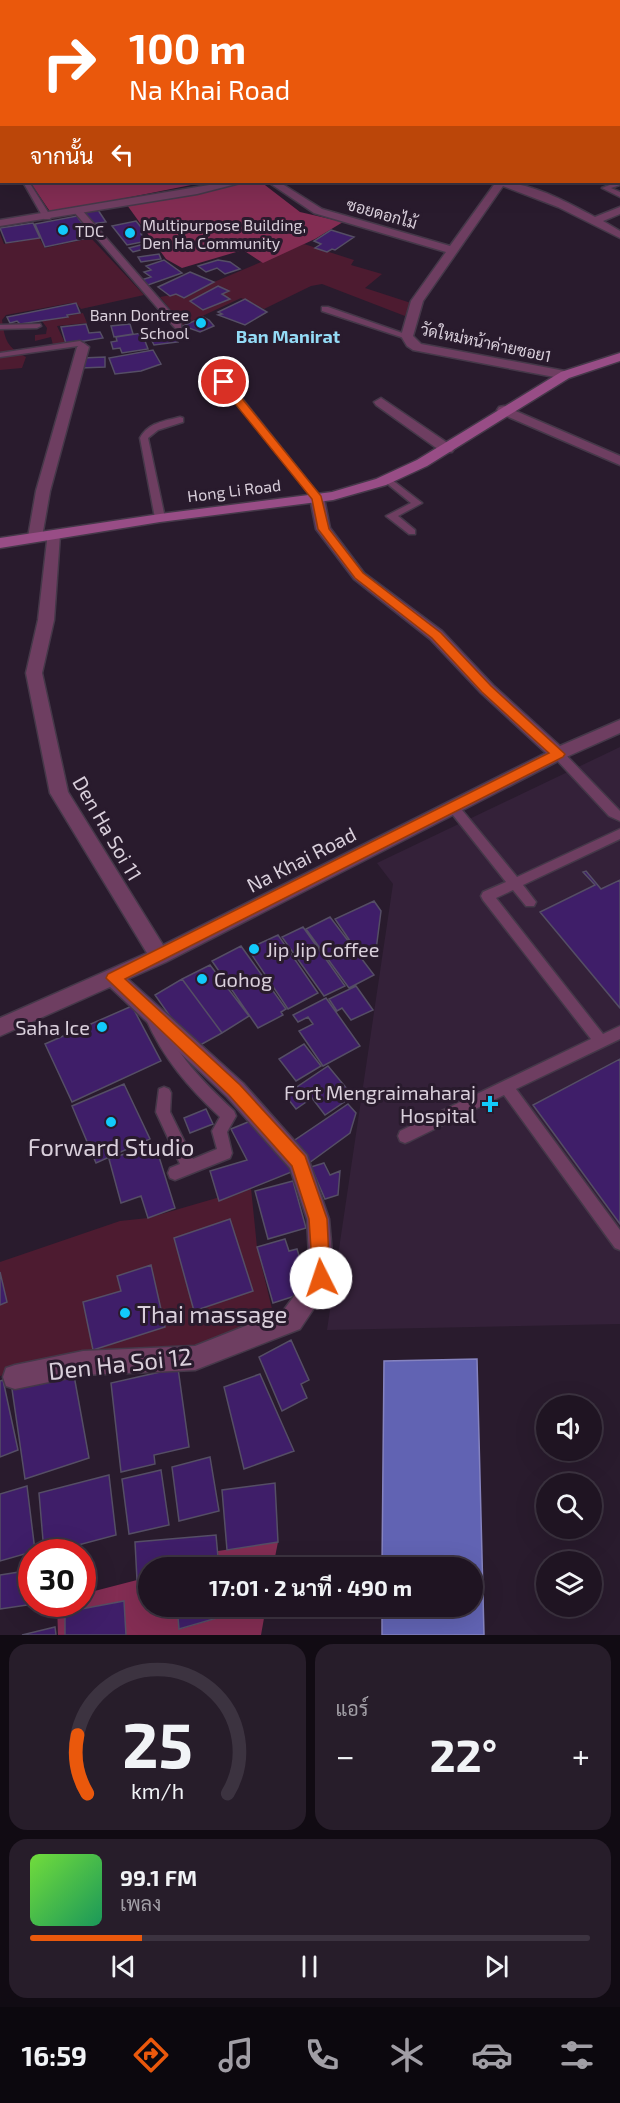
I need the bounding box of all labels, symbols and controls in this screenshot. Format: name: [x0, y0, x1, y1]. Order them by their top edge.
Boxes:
text: 100 m: [129, 22, 246, 72]
icon: right: [30, 24, 108, 102]
text: Na Khai Road: [129, 73, 290, 105]
icon: left: [106, 138, 139, 171]
text: จากนั้น: [30, 142, 94, 168]
street label: ซอยดอกไม้: [345, 193, 421, 232]
place label: Multipurpose Building, Den Ha Community: [142, 215, 306, 252]
place label: TDC: [75, 221, 104, 240]
marker: TDC: [56, 223, 70, 237]
marker: Multipurpose Building, Den Ha Community: [123, 226, 137, 240]
place label: Bann Dontree School: [90, 305, 189, 342]
marker: Bann Dontree School: [194, 316, 208, 330]
street label: วัดใหม่หน้าค่ายซอย1: [419, 318, 553, 365]
district label: Ban Manirat: [236, 325, 341, 347]
pin: [198, 356, 249, 407]
icon: arrive: [207, 365, 240, 398]
street label: Hong Li Road: [186, 475, 282, 505]
street label: Den Ha Soi 11: [68, 771, 148, 885]
street label: Na Khai Road: [242, 821, 360, 897]
place label: Jip Jip Coffee: [266, 937, 380, 961]
marker: Jip Jip Coffee: [247, 942, 261, 956]
place label: Gohog: [214, 967, 272, 991]
marker: Gohog: [195, 972, 209, 986]
place label: Saha Ice: [15, 1015, 90, 1039]
marker: Saha Ice: [95, 1020, 109, 1034]
place label: Fort Mengraimaharaj Hospital: [284, 1080, 476, 1127]
marker: Fort Mengraimaharaj Hospital: [481, 1095, 499, 1113]
marker: Forward Studio: [104, 1115, 118, 1129]
place label: Forward Studio: [28, 1132, 194, 1161]
position arrow: [289, 1246, 353, 1310]
place label: Thai massage: [137, 1299, 287, 1328]
marker: Thai massage: [118, 1306, 132, 1320]
street label: Den Ha Soi 12: [47, 1341, 193, 1385]
map controls: [536, 1395, 602, 1617]
button: sound: [536, 1395, 602, 1461]
button: search: [536, 1473, 602, 1539]
speed limit sign: 30: [18, 1539, 96, 1617]
button: layers: [536, 1551, 602, 1617]
text: 17:01 · 2 นาที · 490 m: [209, 1574, 412, 1600]
text: แอร์: [336, 1696, 369, 1720]
text: 25: [122, 1706, 193, 1781]
text: 22°: [429, 1727, 497, 1781]
text: −: [336, 1735, 355, 1775]
text: +: [572, 1735, 590, 1775]
text: km/h: [131, 1778, 184, 1803]
text: 99.1 FM: [120, 1864, 197, 1890]
text: เพลง: [120, 1891, 161, 1915]
icon: previous: [107, 1950, 140, 1983]
icon: pause: [293, 1950, 326, 1983]
icon: next: [480, 1950, 513, 1983]
icon: directions: [130, 2034, 172, 2076]
icon: music: [215, 2034, 257, 2076]
icon: phone: [301, 2034, 343, 2076]
icon: climate: [386, 2034, 428, 2076]
icon: car: [471, 2034, 513, 2076]
icon: filters: [556, 2034, 598, 2076]
text: 16:59: [22, 2039, 87, 2071]

